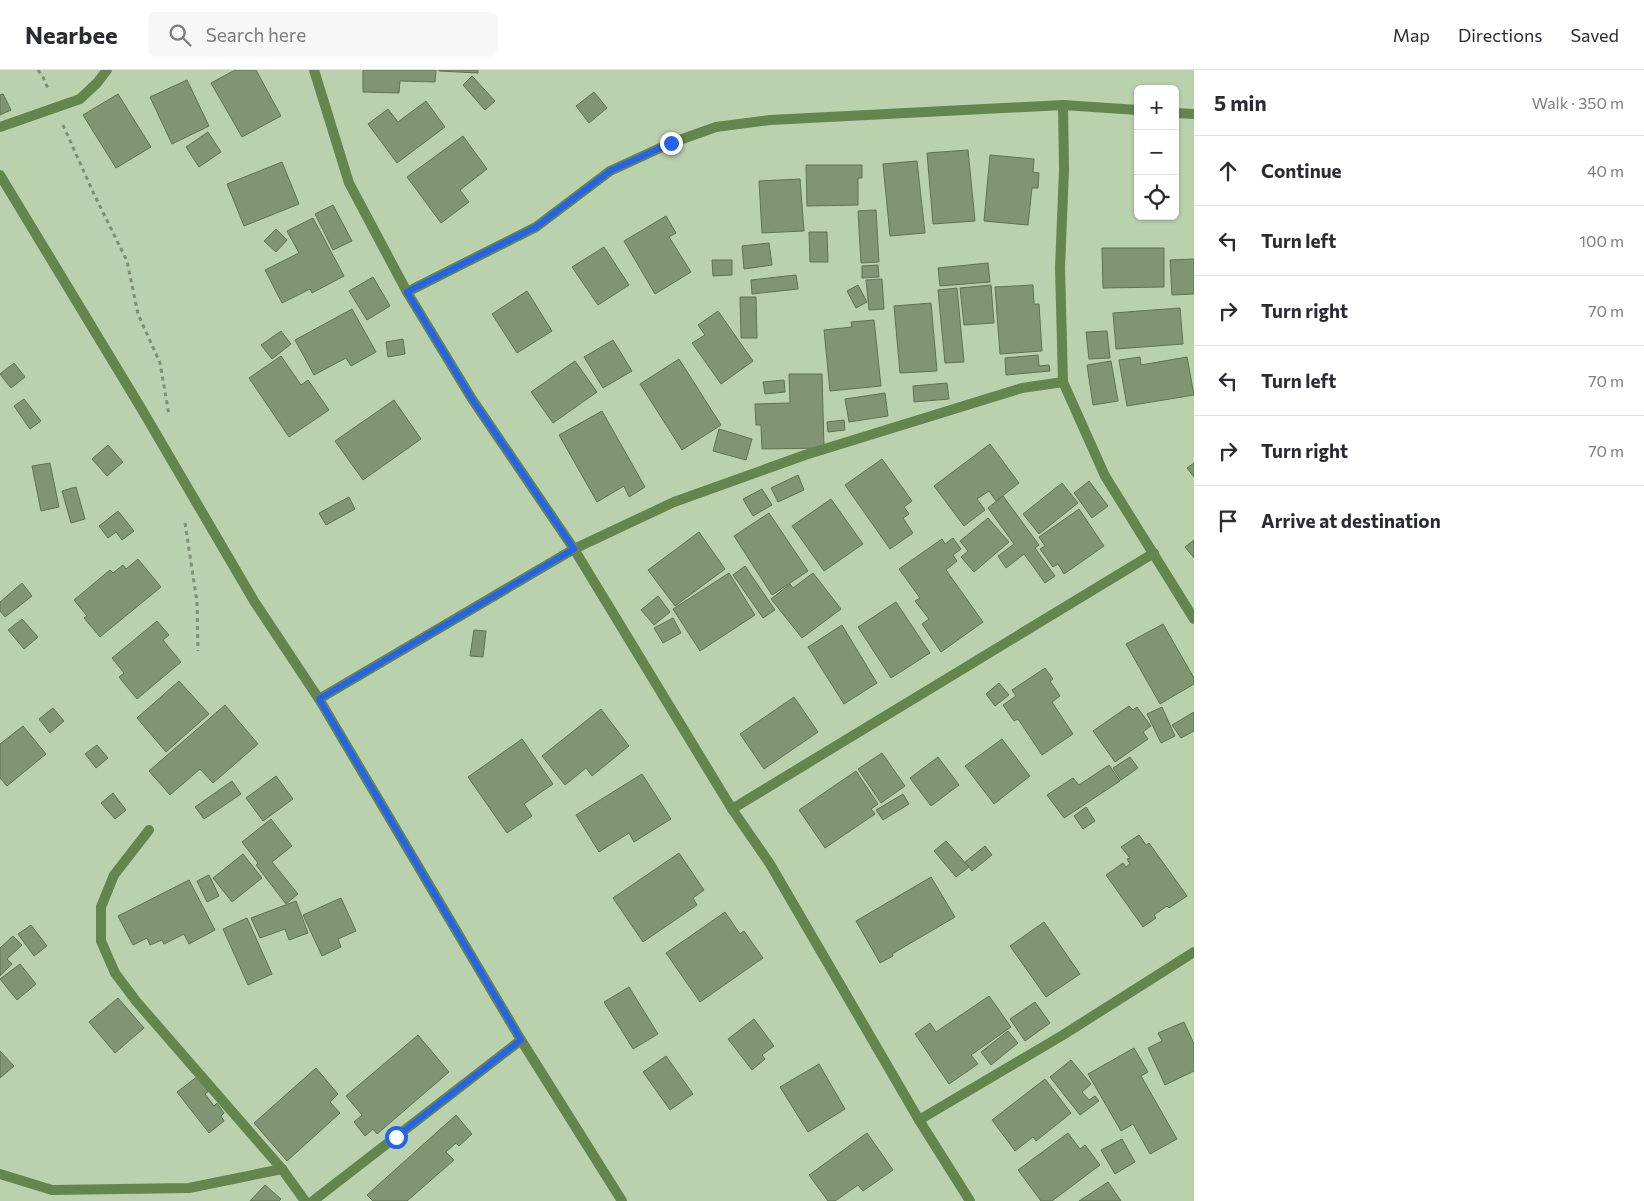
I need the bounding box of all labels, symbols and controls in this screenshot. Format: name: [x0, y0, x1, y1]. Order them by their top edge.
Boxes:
search box: [148, 12, 498, 57]
text: Nearbee: [25, 20, 118, 49]
icon: search: [166, 21, 194, 49]
text: Search here: [206, 23, 306, 46]
text: Map: [1393, 24, 1430, 46]
text: Directions: [1458, 24, 1542, 46]
text: Saved: [1570, 24, 1619, 46]
map controls: [1134, 85, 1179, 220]
button: +: [1134, 85, 1179, 130]
text: 5 min: [1214, 90, 1267, 115]
text: Walk · 350 m: [1532, 93, 1624, 112]
button: −: [1134, 130, 1179, 175]
route end: [660, 132, 683, 155]
icon: ahead: [1214, 157, 1242, 185]
text: Continue: [1261, 159, 1341, 182]
text: 40 m: [1587, 161, 1624, 180]
button: locate: [1134, 175, 1179, 220]
icon: left: [1214, 227, 1242, 255]
text: Turn left: [1261, 229, 1336, 252]
text: 100 m: [1579, 231, 1624, 250]
icon: right: [1214, 297, 1242, 325]
text: Turn right: [1261, 299, 1348, 322]
text: 70 m: [1588, 301, 1624, 320]
icon: left: [1214, 367, 1242, 395]
text: Turn left: [1261, 369, 1336, 392]
text: 70 m: [1588, 371, 1624, 390]
icon: right: [1214, 437, 1242, 465]
text: Turn right: [1261, 439, 1348, 462]
text: 70 m: [1588, 441, 1624, 460]
icon: arrive: [1214, 507, 1242, 535]
text: Arrive at destination: [1261, 509, 1441, 532]
route start: [385, 1126, 408, 1149]

